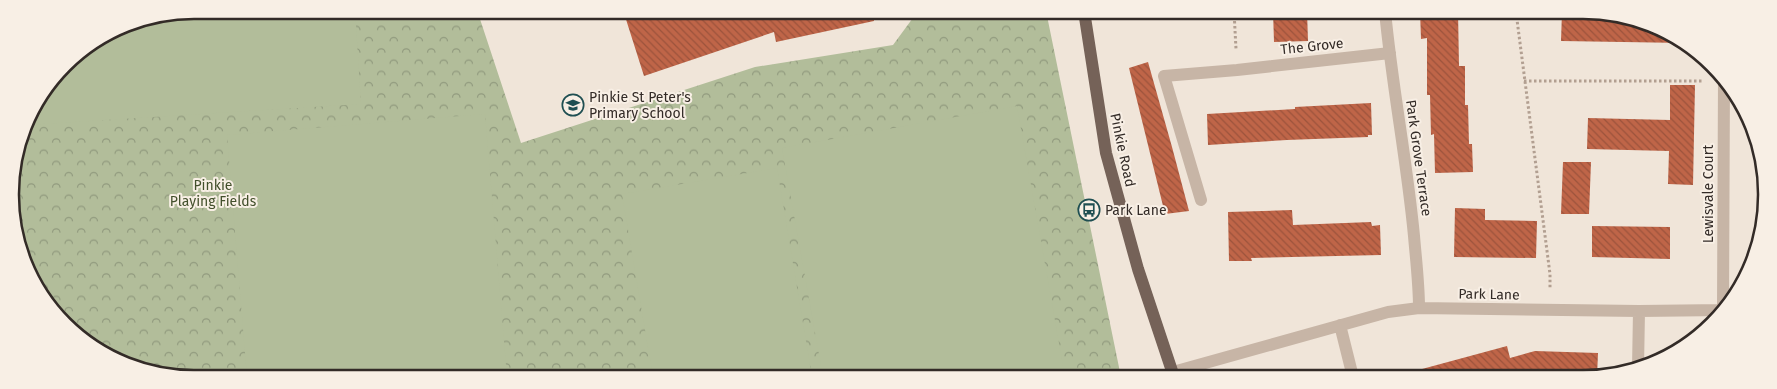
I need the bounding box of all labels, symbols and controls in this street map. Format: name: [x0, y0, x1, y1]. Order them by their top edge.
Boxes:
street label: The Grove: [1280, 35, 1344, 58]
place label: Pinkie St Peter's Primary School: [589, 89, 691, 122]
school or university icon: Pinkie St Peter's Primary School: [561, 93, 585, 117]
street label: Park Grove Terrace: [1402, 99, 1435, 217]
street label: Pinkie Road: [1106, 112, 1139, 189]
street label: Lewisvale Court: [1700, 144, 1717, 243]
park label: Pinkie Playing Fields: [170, 177, 257, 210]
bus stop icon: Park Lane: [1077, 198, 1101, 222]
place label: Park Lane: [1105, 202, 1167, 219]
street label: Park Lane: [1458, 285, 1520, 304]

